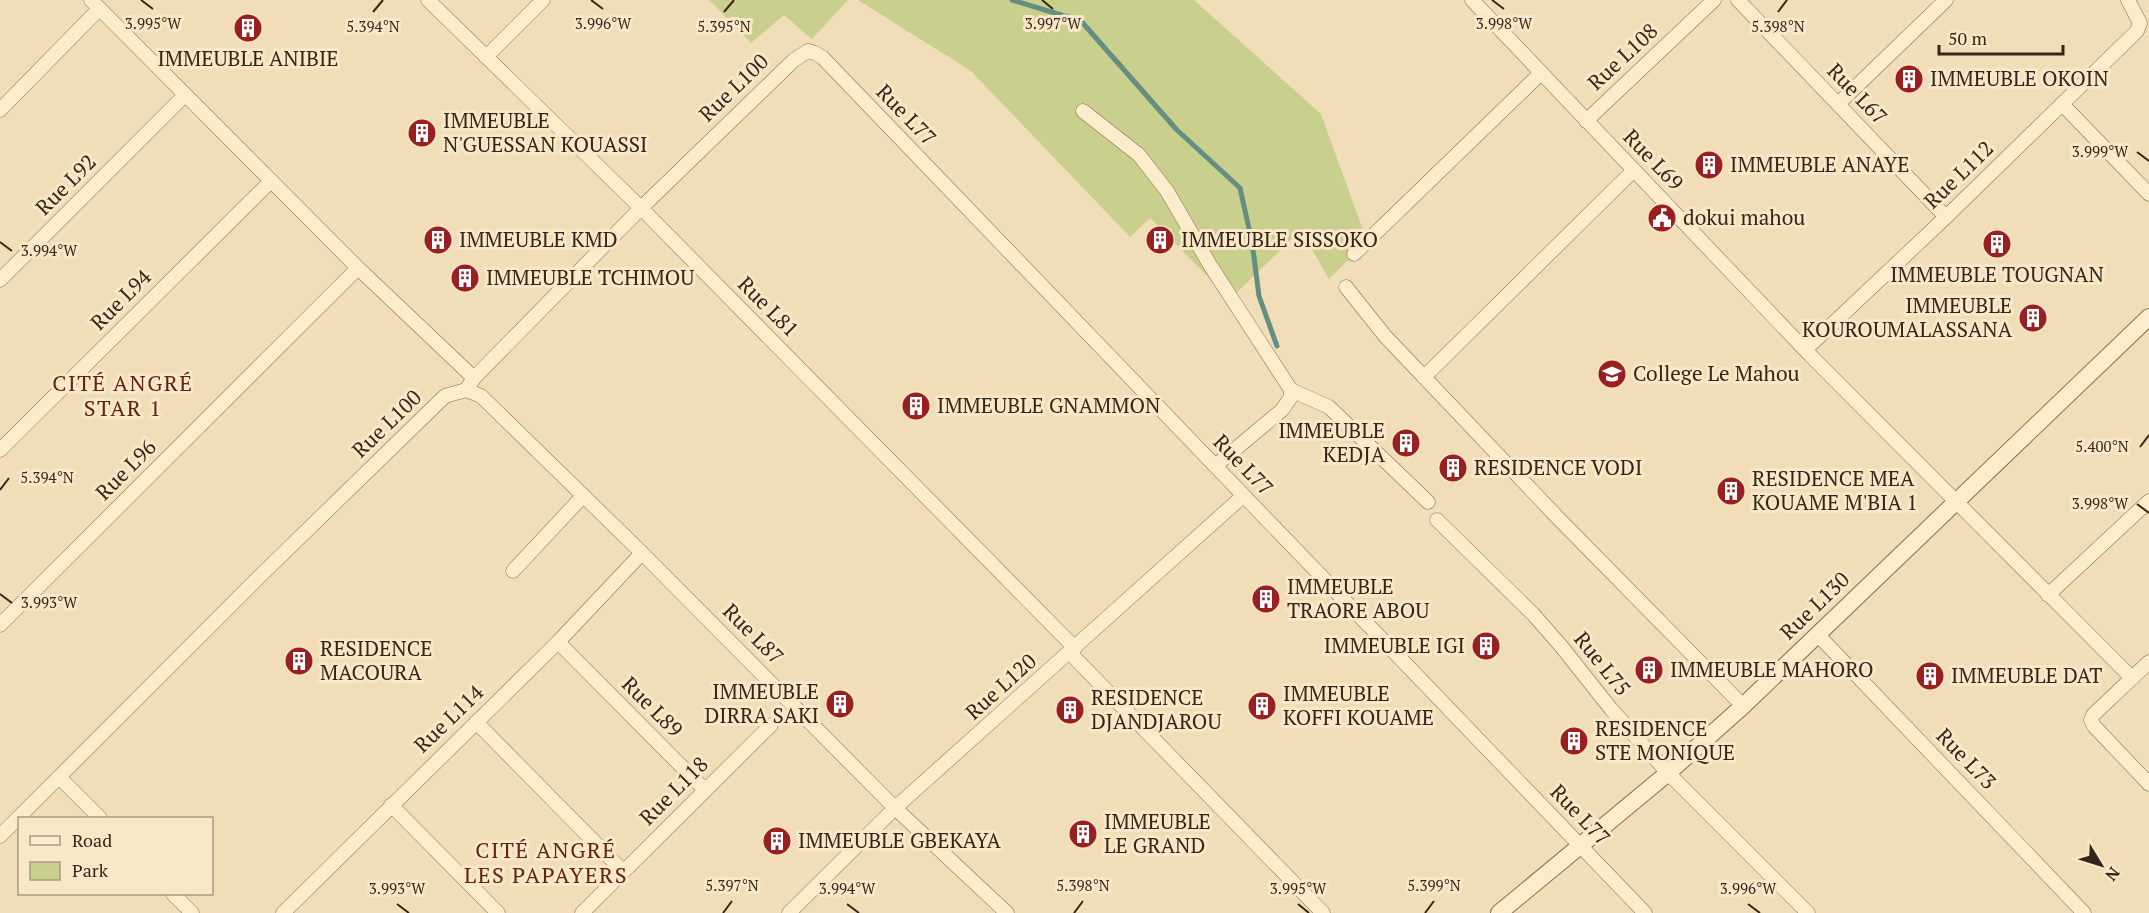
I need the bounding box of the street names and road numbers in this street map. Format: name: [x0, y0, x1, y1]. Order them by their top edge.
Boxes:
street label: Rue L108: [1581, 17, 1663, 96]
street label: Rue L100: [693, 47, 774, 127]
street label: Rue L67: [1822, 57, 1894, 130]
street label: Rue L77: [871, 78, 943, 151]
street label: Rue L69: [1618, 123, 1690, 196]
street label: Rue L112: [1918, 134, 1999, 214]
street label: Rue L92: [29, 148, 102, 221]
street label: Rue L94: [84, 262, 157, 336]
street label: Rue L81: [732, 270, 805, 343]
street label: Rue L100: [346, 383, 427, 463]
street label: Rue L77: [1208, 428, 1280, 501]
street label: Rue L96: [89, 433, 162, 506]
street label: Rue L130: [1774, 565, 1855, 645]
street label: Rue L87: [717, 597, 790, 670]
street label: Rue L75: [1568, 625, 1637, 701]
street label: Rue L120: [959, 647, 1042, 726]
street label: Rue L89: [616, 670, 689, 743]
street label: Rue L114: [408, 678, 490, 758]
street label: Rue L73: [1931, 722, 2003, 795]
street label: Rue L118: [633, 750, 714, 831]
street label: Rue L77: [1545, 778, 1617, 851]

